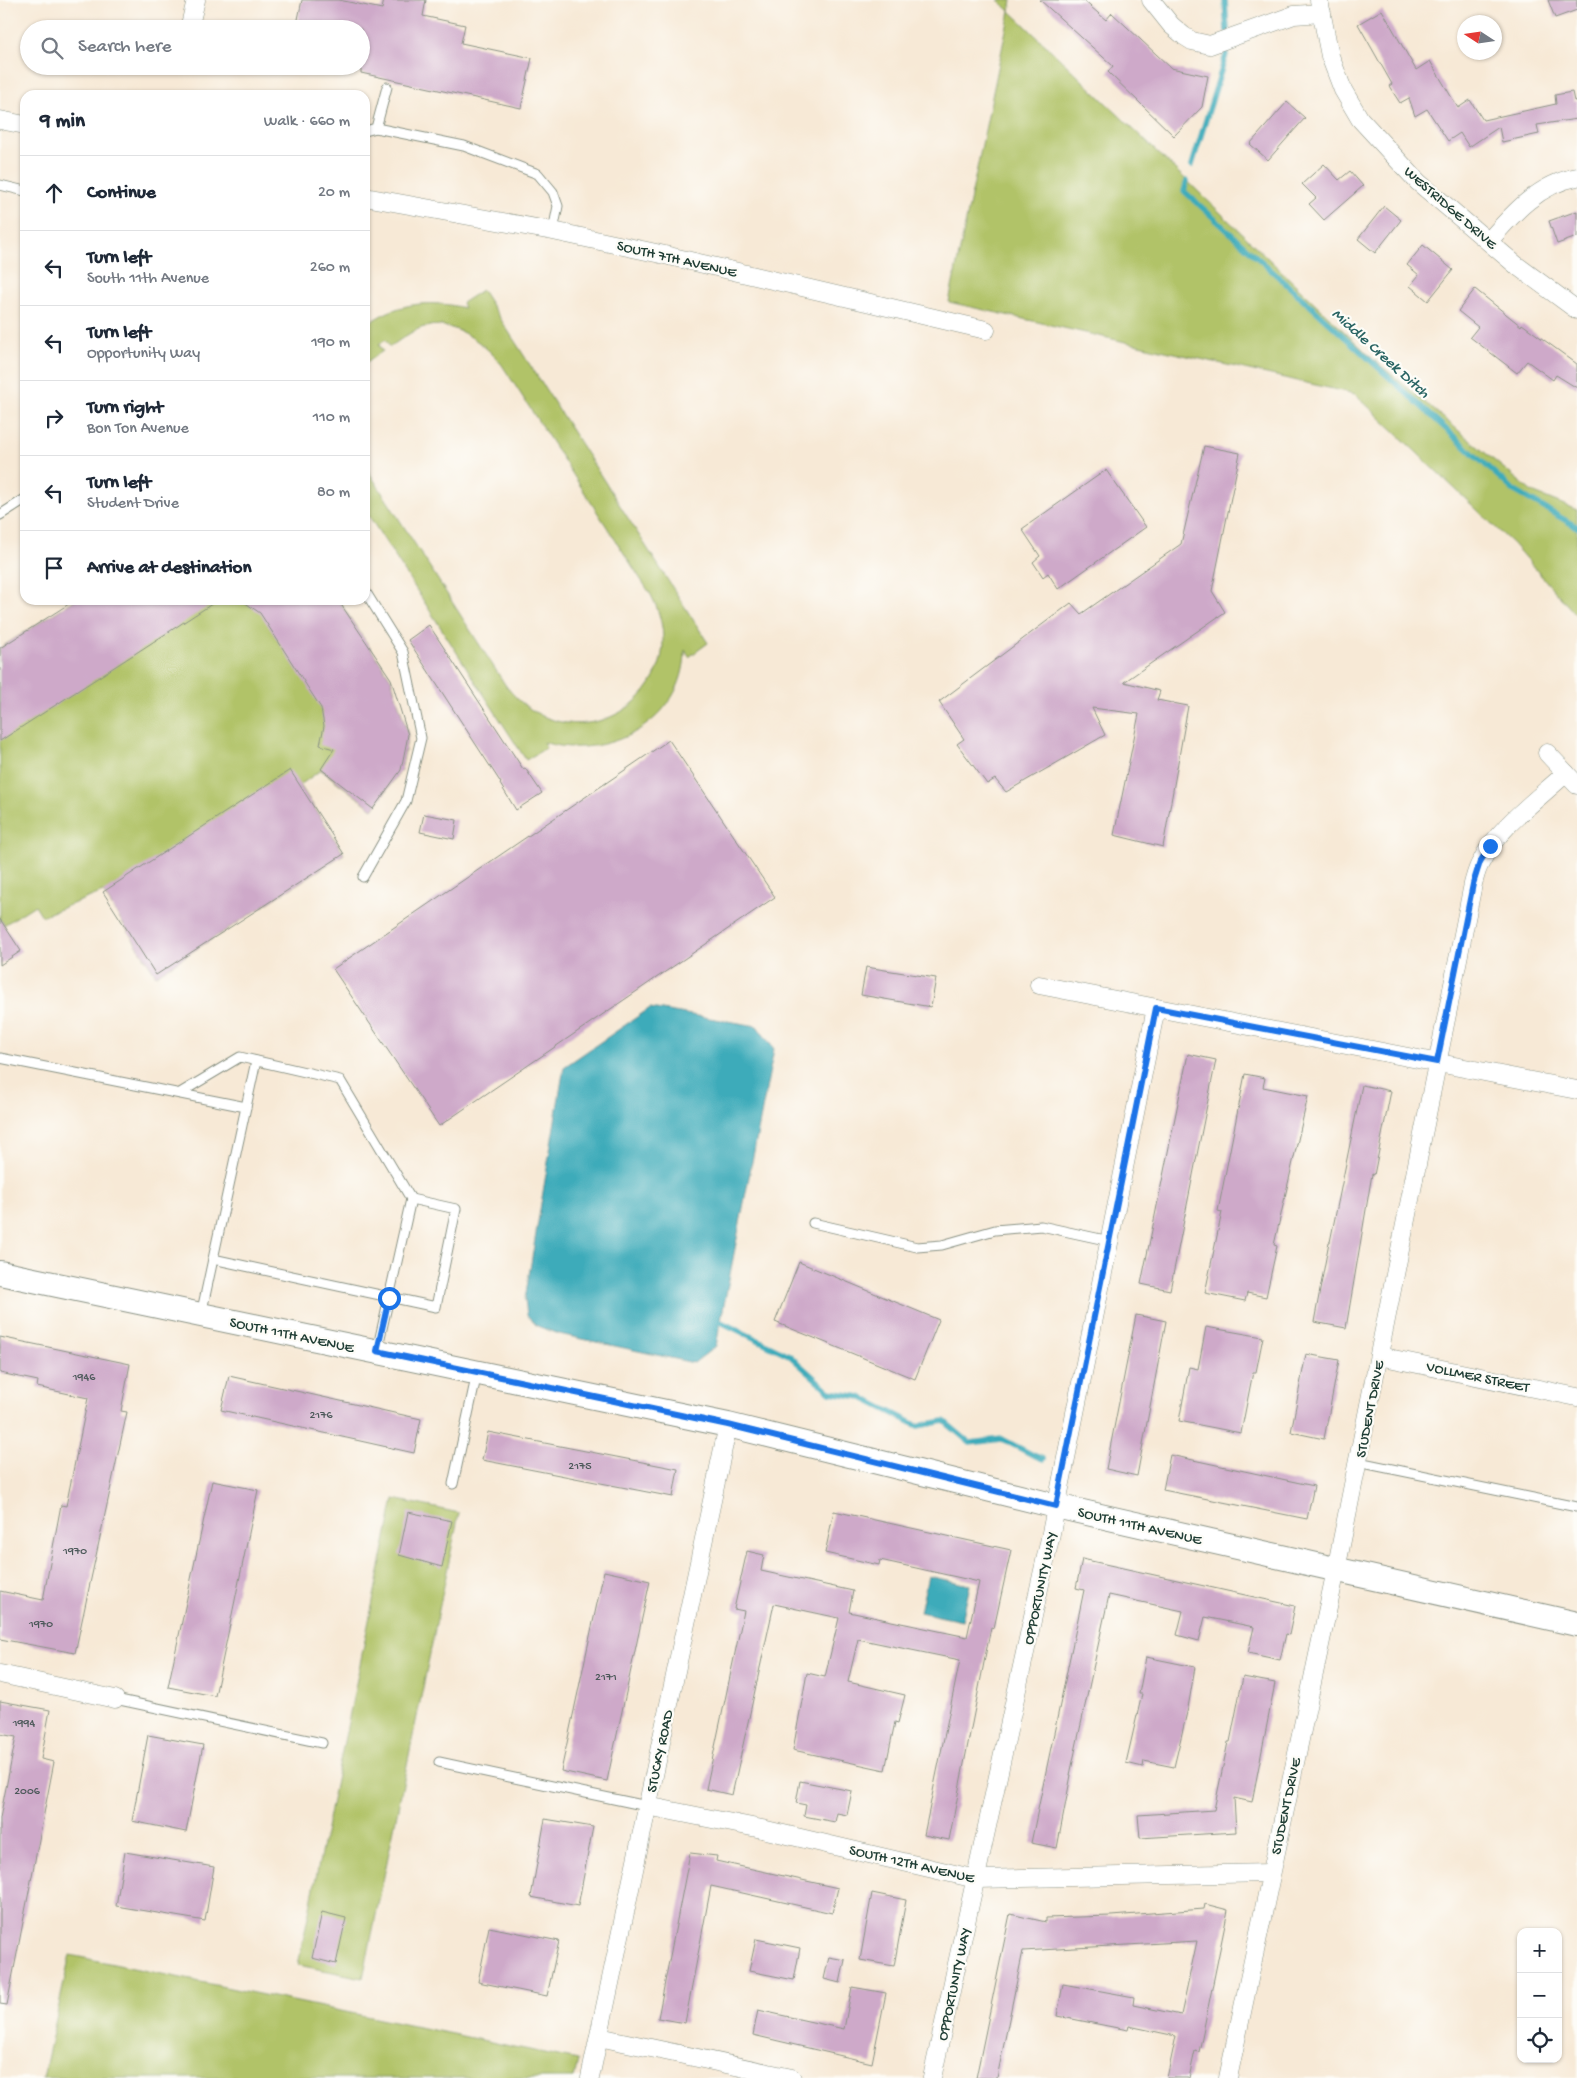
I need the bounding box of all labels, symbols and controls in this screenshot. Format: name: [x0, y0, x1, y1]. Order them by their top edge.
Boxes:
north arrow: [1457, 15, 1502, 60]
search box: [20, 20, 370, 75]
icon: search: [38, 34, 66, 62]
text: Search here: [78, 36, 172, 59]
text: 9 min: [40, 110, 85, 135]
text: Walk · 660 m: [264, 113, 350, 132]
street label: WESTRIDGE DRIVE: [1399, 163, 1500, 254]
icon: ahead: [40, 179, 68, 207]
text: Continue: [87, 182, 156, 205]
text: 20 m: [318, 184, 350, 203]
street label: SOUTH 7TH AVENUE: [615, 237, 739, 283]
text: Turn left: [87, 247, 151, 270]
icon: left: [40, 254, 68, 282]
text: 260 m: [310, 259, 350, 278]
text: South 11th Avenue: [87, 270, 209, 289]
water label: Middle Creek Ditch: [1327, 306, 1433, 404]
text: Turn left: [87, 322, 151, 345]
icon: left: [40, 329, 68, 357]
text: 190 m: [311, 334, 350, 353]
text: Opportunity Way: [87, 345, 200, 364]
text: Turn right: [87, 397, 163, 420]
icon: right: [40, 404, 68, 432]
text: 110 m: [313, 409, 350, 428]
text: Bon Ton Avenue: [87, 420, 189, 439]
text: Turn left: [87, 472, 151, 495]
icon: left: [40, 479, 68, 507]
text: 80 m: [317, 484, 350, 503]
text: Student Drive: [87, 495, 179, 514]
icon: arrive: [40, 554, 68, 582]
text: Arrive at destination: [87, 557, 251, 580]
route end: [1479, 835, 1502, 858]
route start: [378, 1287, 401, 1310]
street label: SOUTH 11TH AVENUE: [228, 1314, 356, 1358]
street label: VOLLMER STREET: [1424, 1358, 1532, 1398]
street label: STUDENT DRIVE: [1353, 1359, 1389, 1459]
house number: 1946: [72, 1371, 96, 1385]
house number: 2176: [309, 1409, 333, 1423]
house number: 2175: [568, 1460, 592, 1474]
street label: SOUTH 11TH AVENUE: [1076, 1504, 1204, 1550]
street label: OPPORTUNITY WAY: [1020, 1530, 1062, 1647]
house number: 1970: [62, 1545, 87, 1559]
house number: 1970: [28, 1618, 53, 1632]
house number: 2171: [595, 1671, 617, 1685]
street label: STUCKY ROAD: [643, 1708, 679, 1794]
house number: 1994: [12, 1717, 36, 1731]
street label: STUDENT DRIVE: [1268, 1756, 1306, 1856]
house number: 2006: [14, 1785, 41, 1799]
street label: SOUTH 12TH AVENUE: [847, 1842, 977, 1888]
street label: OPPORTUNITY WAY: [934, 1926, 976, 2043]
map controls: [1517, 1928, 1562, 2063]
button: +: [1517, 1928, 1562, 1973]
button: −: [1517, 1973, 1562, 2018]
button: locate: [1517, 2018, 1562, 2063]

